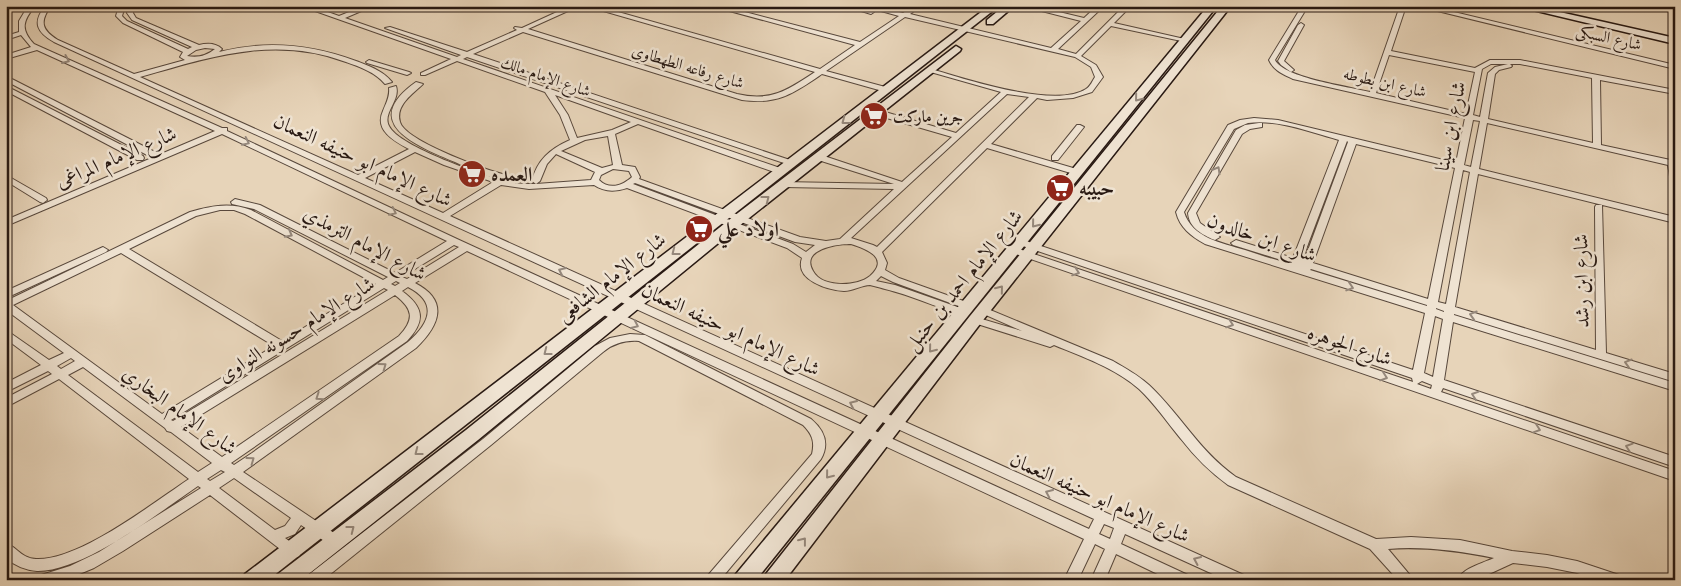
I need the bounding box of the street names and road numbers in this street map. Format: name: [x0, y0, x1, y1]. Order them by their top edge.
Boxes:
street label: شارع السبكى: [1573, 23, 1643, 58]
street label: شارع رفاعه الطهطاوى: [628, 43, 745, 96]
street label: شارع الإمام مالك: [497, 55, 592, 105]
street label: شارع ابن بطوطه: [1341, 67, 1428, 105]
street label: شارع ابن سينا: [1433, 80, 1476, 174]
street label: شارع الإمام ابو حنيفه النعمان: [267, 112, 454, 217]
street label: شارع الإمام المراغى: [54, 125, 182, 199]
street label: شارع الإمام الترمذي: [297, 204, 429, 291]
street label: شارع الإمام احمد بن حنبل: [902, 207, 1032, 359]
street label: شارع ابن خالدون: [1202, 211, 1318, 273]
street label: شارع الإمام الشافعى: [554, 230, 674, 332]
street label: شارع ابن رشد: [1572, 234, 1600, 328]
street label: شارع الإمام حسونه النواوى: [215, 274, 382, 392]
street label: شارع الإمام ابو حنيفه النعمان: [635, 281, 822, 386]
street label: شارع الجوهره: [1303, 323, 1394, 376]
street label: شارع الإمام البخاري: [115, 364, 240, 464]
street label: شارع الإمام ابو حنيفه النعمان: [1004, 450, 1192, 553]

